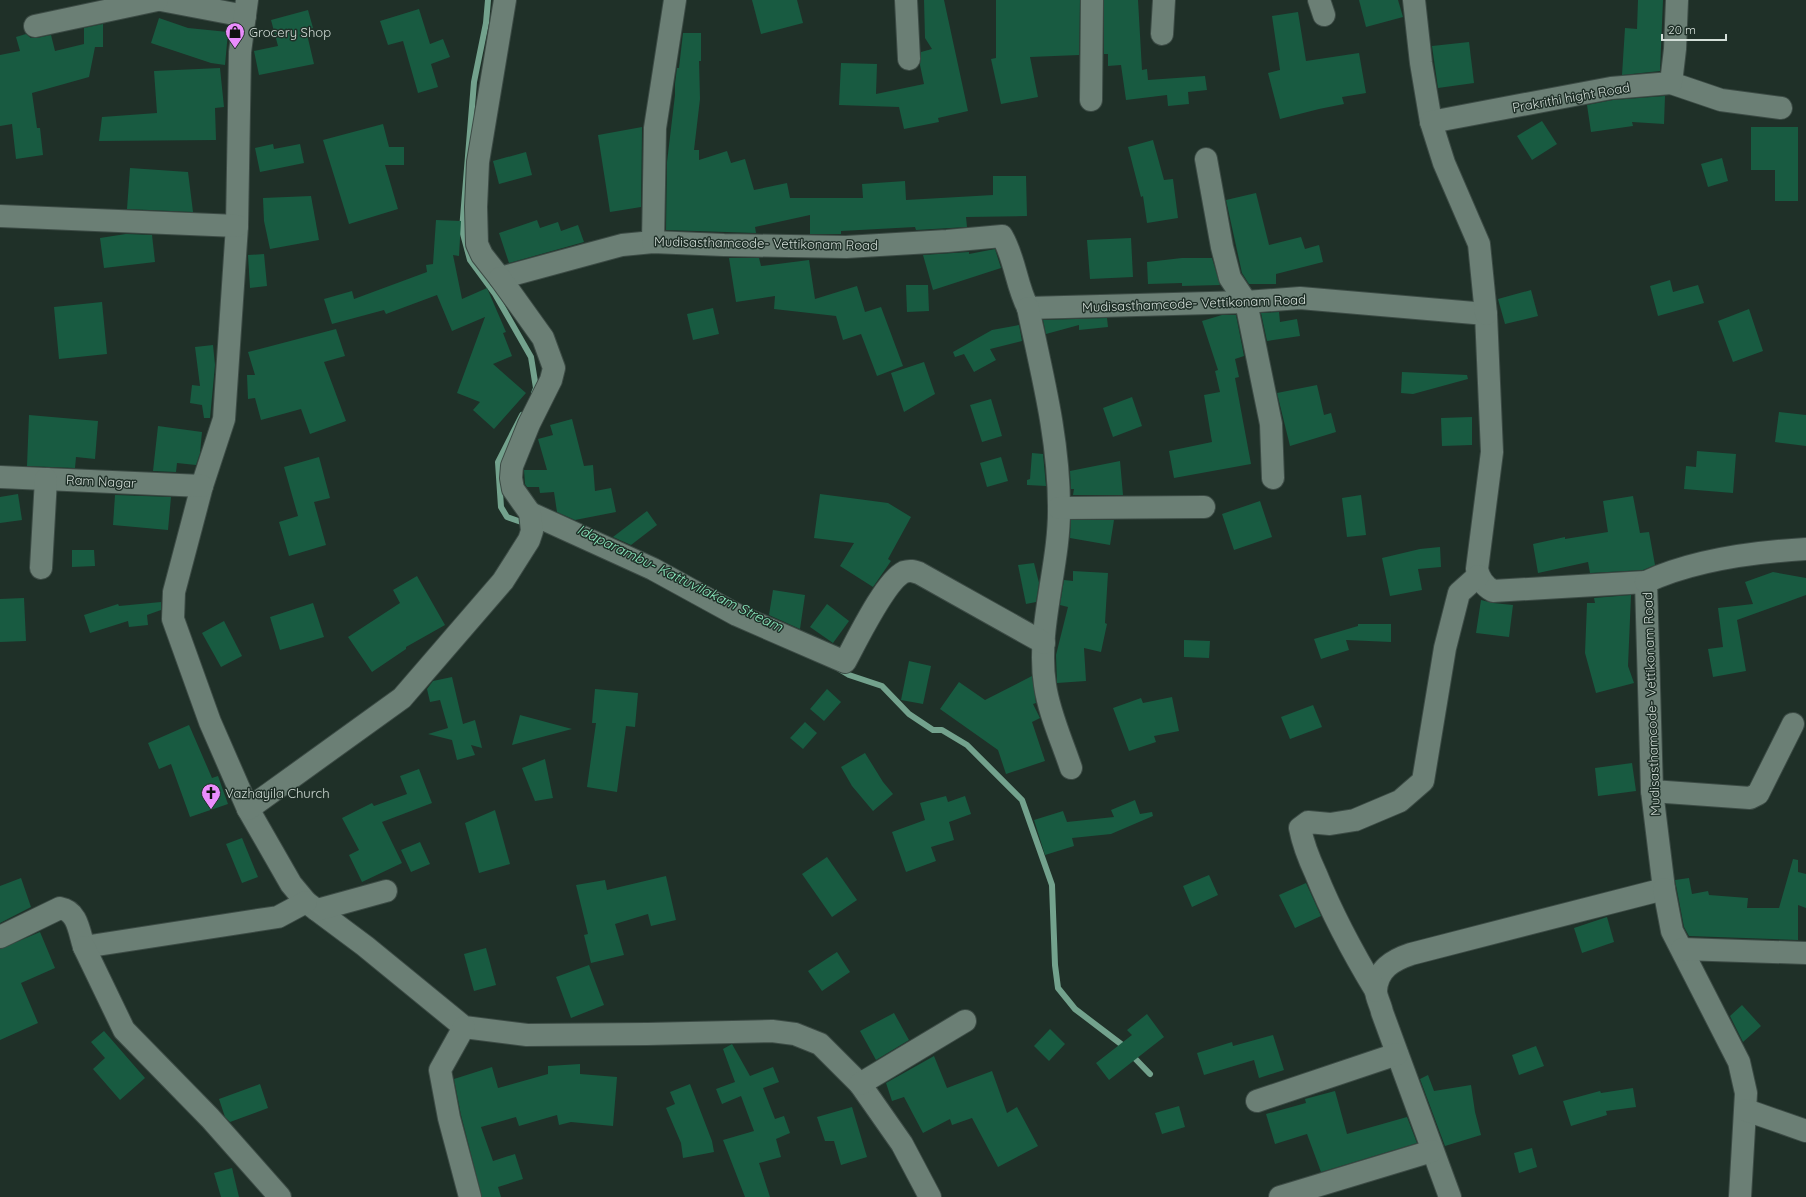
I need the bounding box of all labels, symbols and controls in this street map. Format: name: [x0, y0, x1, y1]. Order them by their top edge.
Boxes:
scale bar: [1662, 16, 1726, 42]
shop icon: Grocery Shop: [224, 21, 246, 49]
text: 20 m: [1668, 22, 1696, 37]
place label: Grocery Shop: [249, 24, 331, 40]
street label: Prakrithi hight Road: [1511, 79, 1631, 115]
street label: Mudisasthamcode- Vettikonam Road: [654, 233, 878, 253]
street label: Mudisasthamcode- Vettikonam Road: [1082, 291, 1306, 315]
street label: Ram Nagar: [65, 471, 137, 491]
water label: Idaparambu- Kattuvilakam Stream: [574, 520, 786, 636]
street label: Mudisasthamcode- Vettikonam Road: [1639, 592, 1663, 816]
church icon: Vazhayila Church: [200, 782, 222, 810]
place label: Vazhayila Church: [225, 785, 330, 801]

